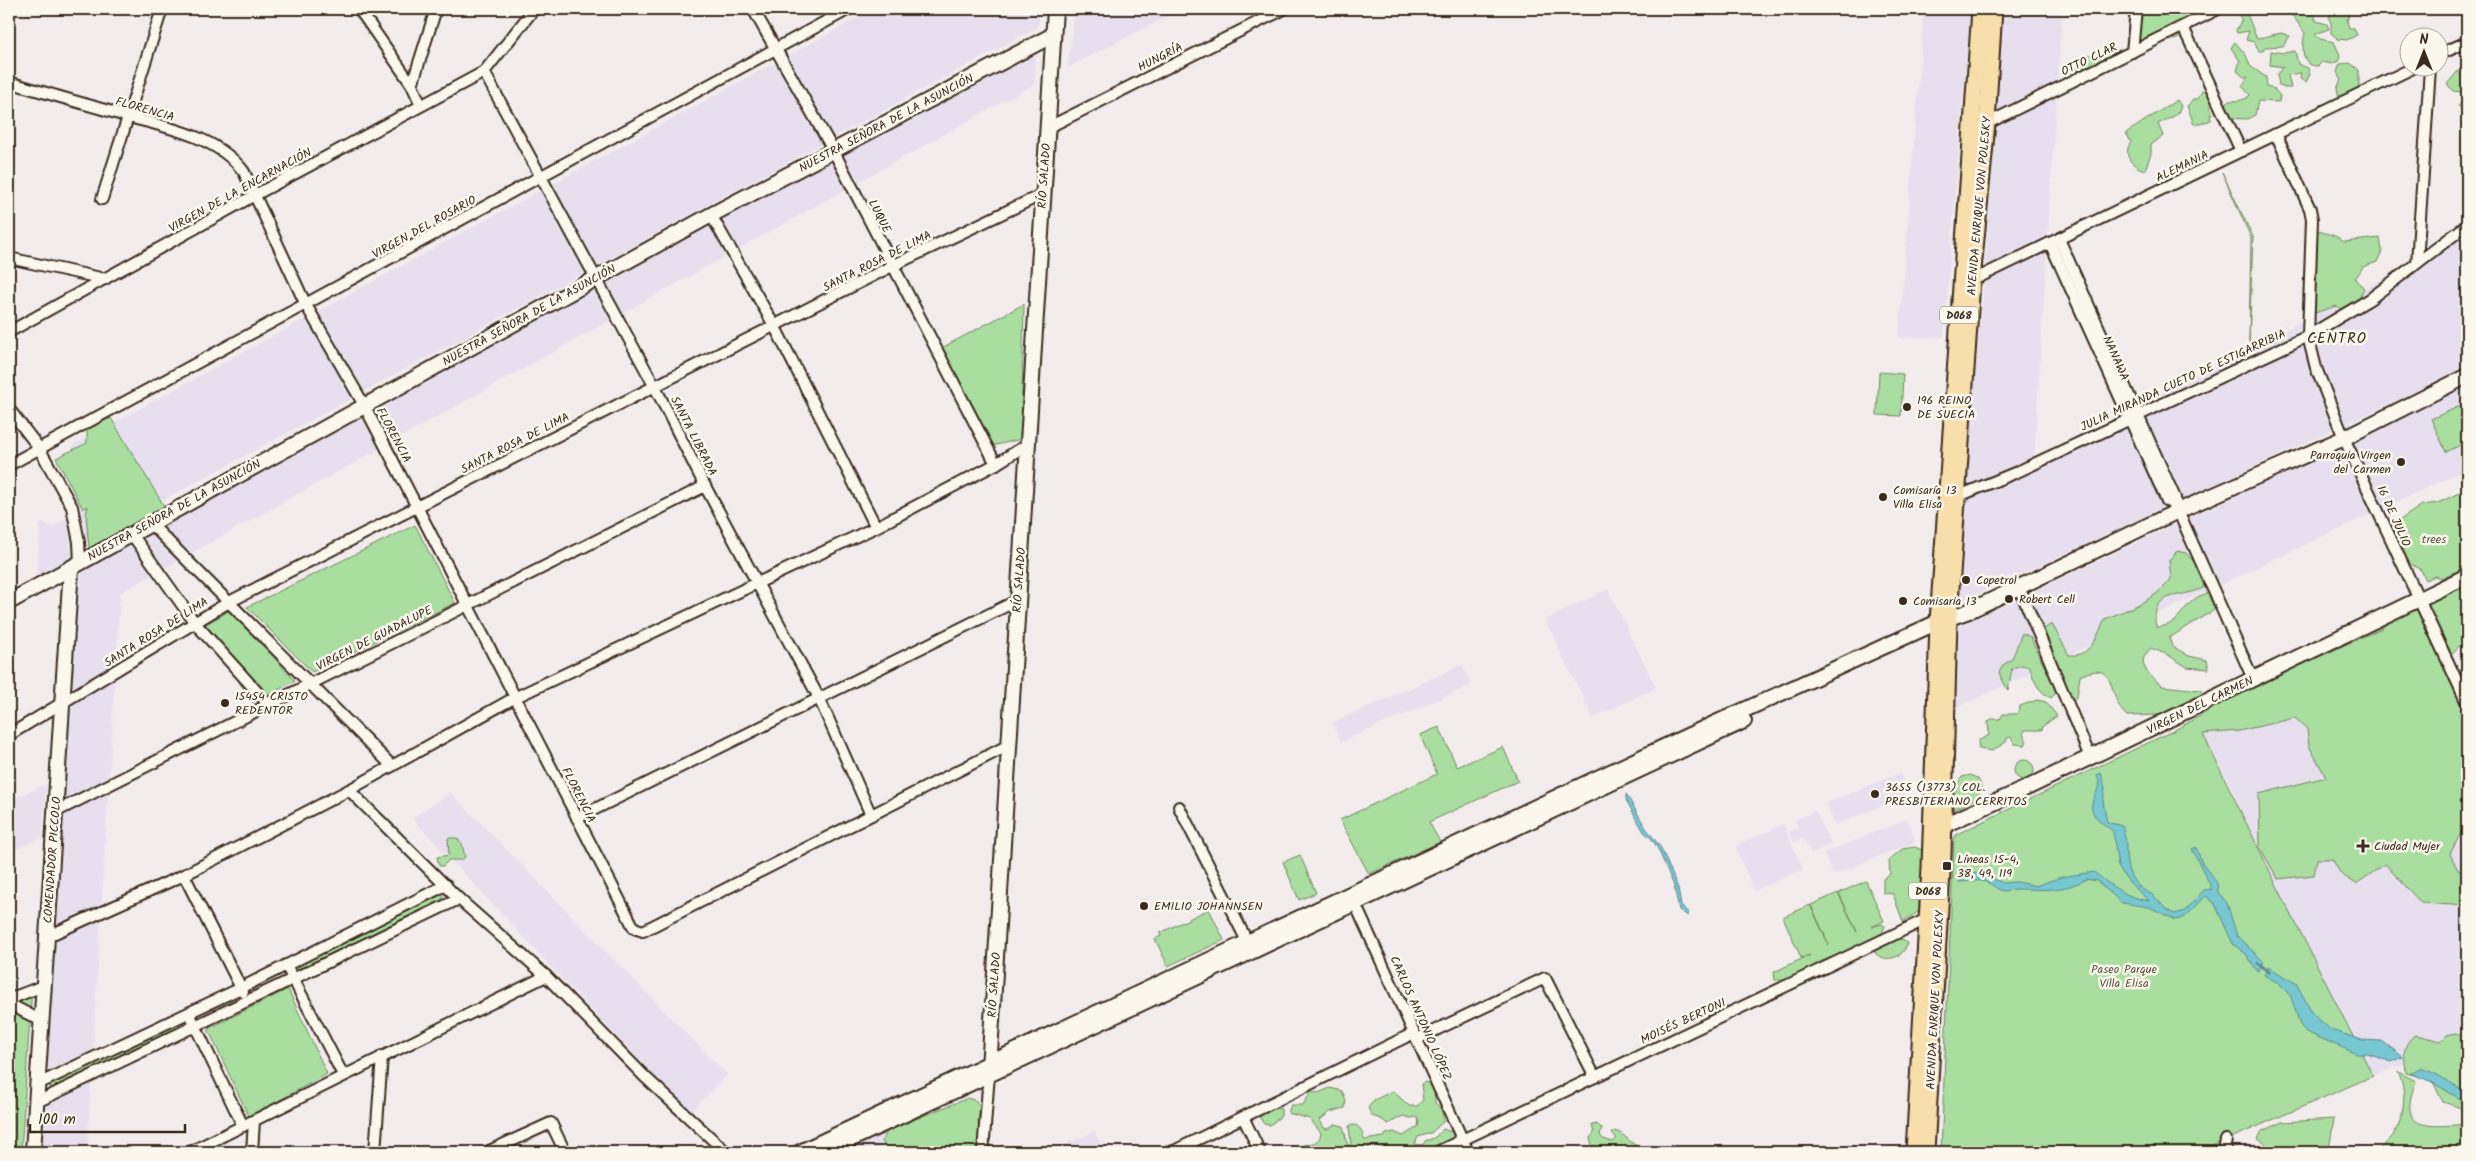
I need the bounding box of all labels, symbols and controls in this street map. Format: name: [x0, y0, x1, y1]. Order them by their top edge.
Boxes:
north arrow: [2398, 28, 2448, 78]
text: N: [2420, 29, 2429, 51]
street label: HUNGRÍA: [1134, 38, 1186, 77]
street label: OTTO CLAR: [2058, 38, 2121, 81]
street label: NUESTRA SEÑORA DE LA ASUNCIÓN: [795, 69, 977, 178]
street label: FLORENCIA: [113, 92, 177, 127]
street label: AVENIDA ENRIQUE VON POLESKY: [1962, 115, 1997, 296]
street label: RÍO SALADO: [1033, 142, 1056, 209]
street label: VIRGEN DE LA ENCARNACIÓN: [165, 143, 315, 238]
street label: ALEMANIA: [2153, 145, 2212, 187]
street label: VIRGEN DEL ROSARIO: [369, 191, 480, 264]
street label: LUQUE: [863, 196, 897, 237]
street label: SANTA ROSA DE LIMA: [820, 226, 935, 297]
street label: NUESTRA SEÑORA DE LA ASUNCIÓN: [439, 260, 619, 371]
road number: D068: [1940, 306, 1978, 324]
street label: JULIA MIRANDA CUETO DE ESTIGARRIBIA: [2077, 324, 2289, 437]
district label: CENTRO: [2307, 327, 2367, 351]
street label: NANAWA: [2097, 333, 2134, 384]
place label: 196 REINO DE SUECIA: [1917, 391, 1975, 424]
street label: SANTA LIBRADA: [665, 393, 722, 480]
marker: 196 REINO DE SUECIA: [1901, 401, 1913, 413]
street label: FLORENCIA: [371, 404, 416, 466]
street label: SANTA ROSA DE LIMA: [458, 408, 573, 479]
place label: Parroquia Virgen del Carmen: [2310, 446, 2391, 479]
street label: NUESTRA SEÑORA DE LA ASUNCIÓN: [84, 455, 264, 566]
marker: Parroquia Virgen del Carmen: [2395, 456, 2407, 468]
place label: Comisaría 13 Villa Elisa: [1893, 481, 1957, 514]
street label: 16 DE JULIO: [2372, 483, 2416, 550]
marker: Comisaría 13 Villa Elisa: [1877, 491, 1889, 503]
park label: trees: [2422, 530, 2446, 549]
street label: RÍO SALADO: [1008, 546, 1031, 613]
place label: Copetrol: [1976, 571, 2017, 590]
marker: Copetrol: [1960, 574, 1972, 586]
place label: Robert Cell: [2019, 590, 2075, 609]
place label: Comisaria 13: [1913, 592, 1977, 611]
street label: SANTA ROSA DE LIMA: [100, 593, 212, 672]
marker: Robert Cell: [2003, 593, 2015, 605]
marker: Comisaria 13: [1897, 595, 1909, 607]
street label: VIRGEN DE GUADALUPE: [313, 600, 436, 676]
street label: VIRGEN DEL CARMEN: [2144, 671, 2257, 740]
place label: 15454 CRISTO REDENTOR: [235, 687, 308, 720]
marker: 15454 CRISTO REDENTOR: [219, 697, 231, 709]
street label: FLORENCIA: [556, 764, 601, 827]
place label: 3655 (13773) COL. PRESBITERIANO CERRITOS: [1885, 778, 2028, 811]
marker: 3655 (13773) COL. PRESBITERIANO CERRITOS: [1869, 788, 1881, 800]
street label: COMENDADOR PICCOLO: [39, 795, 66, 924]
place label: Ciudad Mujer: [2374, 837, 2441, 856]
marker: Ciudad Mujer: [2356, 839, 2370, 853]
place label: Líneas 15-4, 38, 49, 119: [1957, 850, 2019, 883]
marker: Líneas 15-4, 38, 49, 119: [1941, 860, 1953, 872]
road number: D068: [1909, 882, 1947, 899]
place label: EMILIO JOHANNSEN: [1154, 897, 1263, 916]
marker: EMILIO JOHANNSEN: [1138, 900, 1150, 912]
street label: AVENIDA ENRIQUE VON POLESKY: [1921, 909, 1950, 1090]
street label: RÍO SALADO: [983, 951, 1006, 1018]
street label: CARLOS ANTONIO LÓPEZ: [1384, 953, 1457, 1084]
park label: Paseo Parque Villa Elisa: [2091, 960, 2158, 993]
street label: MOISÉS BERTONI: [1637, 993, 1729, 1050]
scale bar: [30, 1101, 185, 1133]
text: 100 m: [38, 1108, 76, 1132]

